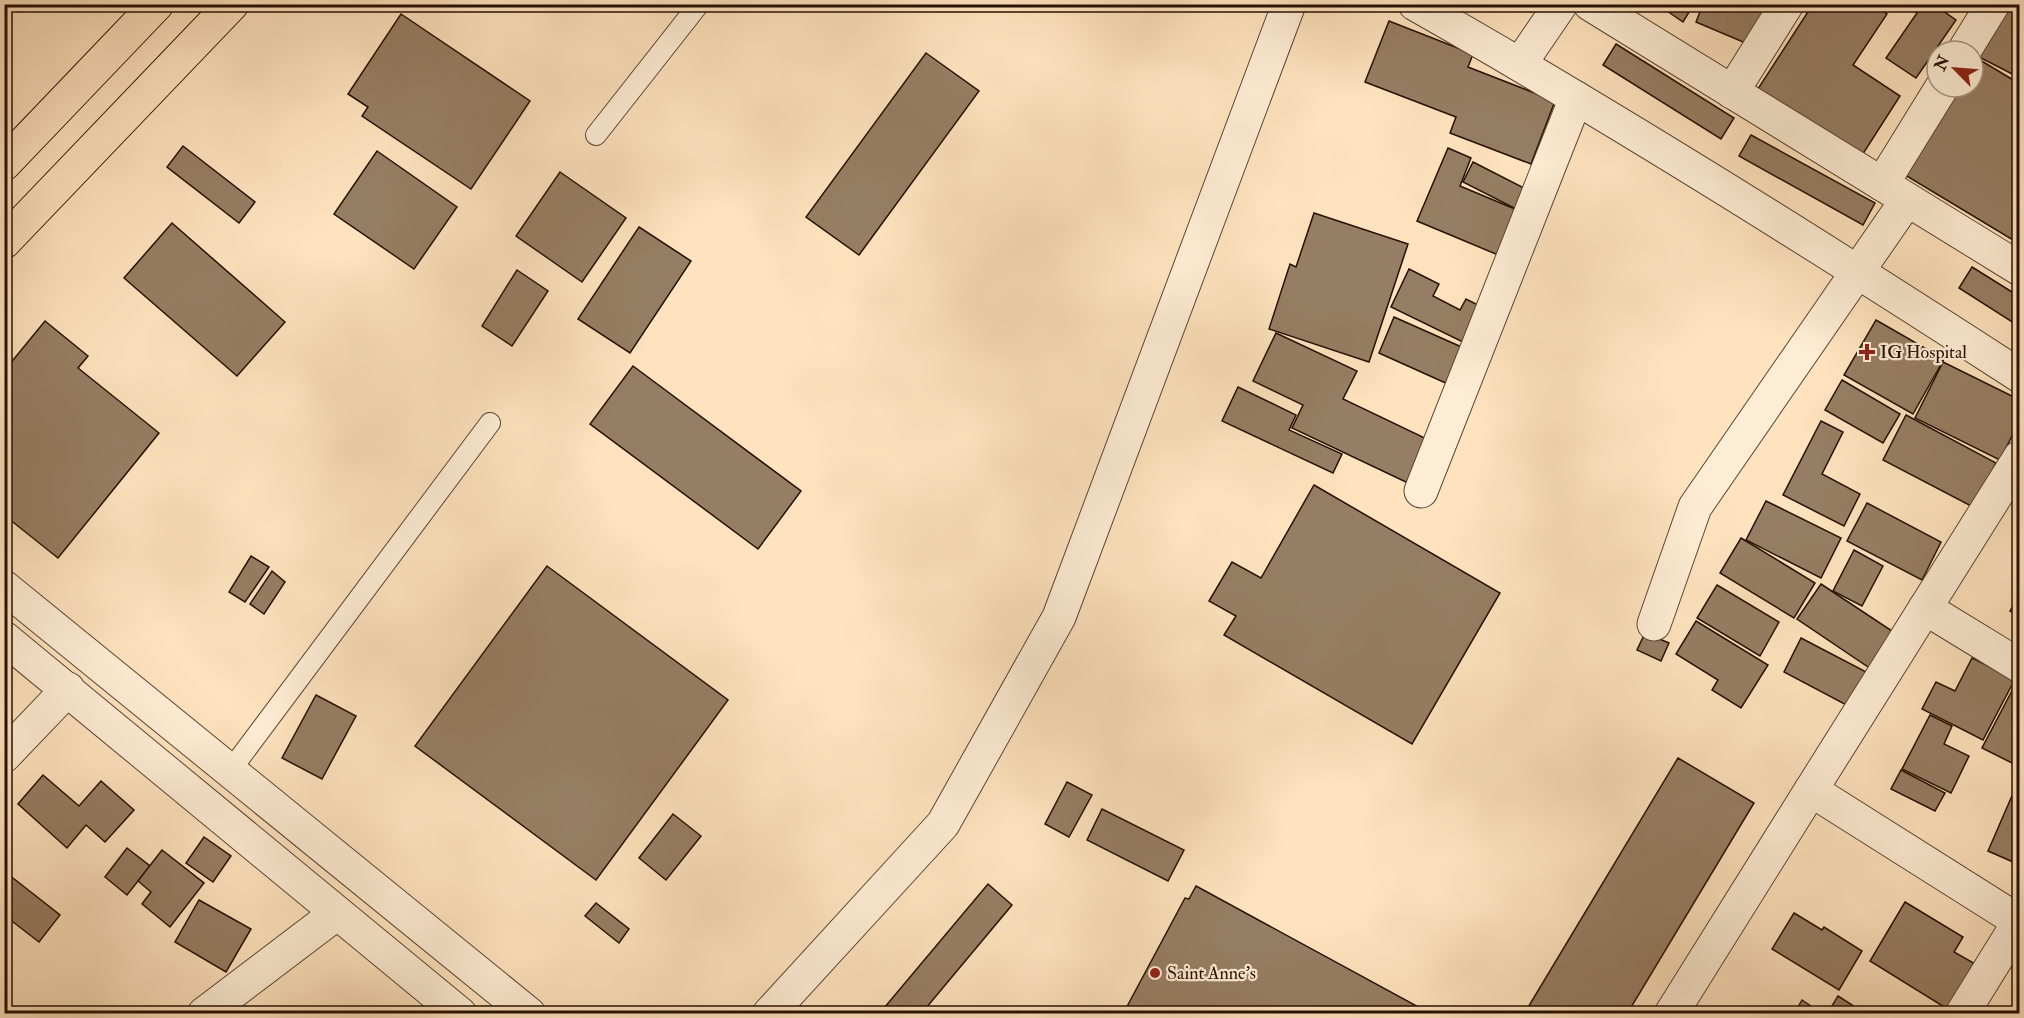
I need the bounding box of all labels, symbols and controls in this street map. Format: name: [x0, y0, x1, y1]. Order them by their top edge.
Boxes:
north arrow: [1925, 39, 1985, 99]
text: N: [1930, 52, 1955, 75]
place label: IG Hospital: [1880, 341, 1967, 364]
marker: IG Hospital: [1858, 343, 1876, 361]
place label: Saint Anne's: [1167, 962, 1256, 985]
marker: Saint Anne's: [1148, 966, 1162, 980]

